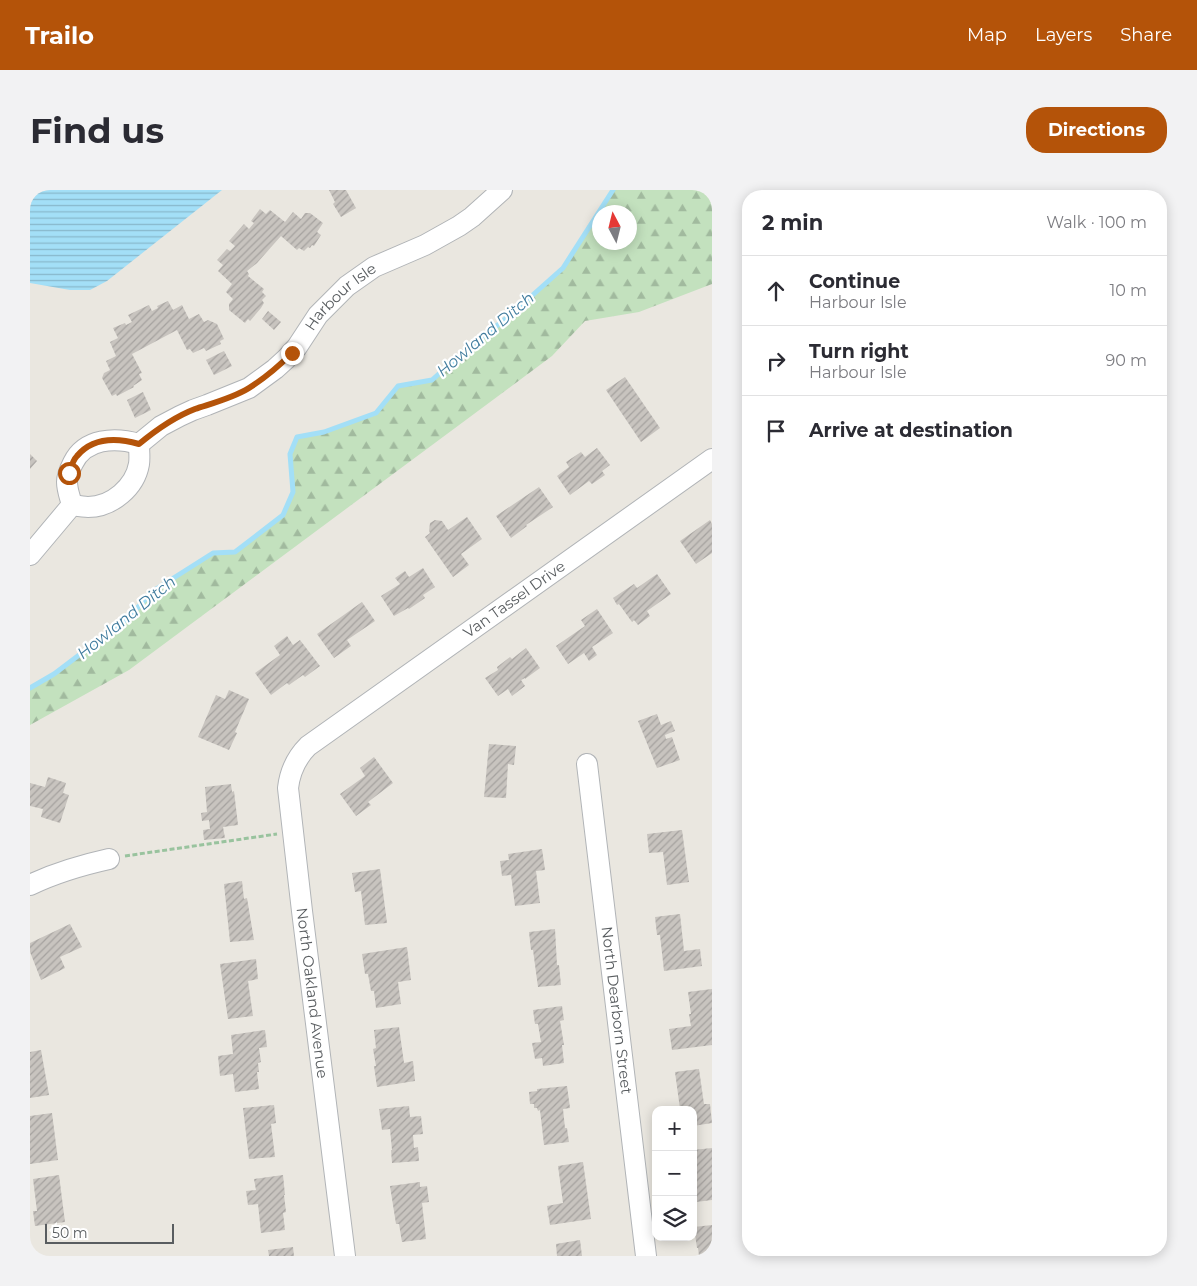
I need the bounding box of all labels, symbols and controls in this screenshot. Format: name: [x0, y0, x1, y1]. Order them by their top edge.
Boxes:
text: Trailo: [25, 21, 94, 50]
text: Map: [967, 24, 1007, 46]
text: Layers: [1035, 24, 1092, 46]
text: Share: [1120, 24, 1172, 46]
button: Directions: [1026, 107, 1167, 153]
text: Find us: [30, 109, 164, 152]
north arrow: [592, 205, 637, 250]
text: 2 min: [762, 210, 823, 235]
text: Walk · 100 m: [1046, 213, 1147, 232]
street label: Harbour Isle: [300, 258, 380, 334]
text: Continue: [809, 270, 900, 293]
icon: ahead: [762, 277, 790, 305]
text: 10 m: [1109, 281, 1147, 300]
water label: Howland Ditch: [433, 288, 538, 381]
text: Harbour Isle: [809, 293, 907, 312]
text: Turn right: [809, 340, 909, 363]
route end: [281, 342, 304, 365]
icon: right: [762, 347, 790, 375]
text: 90 m: [1105, 351, 1147, 370]
text: Harbour Isle: [809, 363, 907, 382]
icon: arrive: [762, 417, 790, 445]
text: Arrive at destination: [809, 419, 1013, 442]
route start: [58, 462, 81, 485]
street label: Van Tassel Drive: [459, 556, 569, 642]
water label: Howland Ditch: [73, 572, 179, 663]
street label: North Oakland Avenue: [293, 906, 332, 1080]
street label: North Dearborn Street: [598, 925, 637, 1095]
map controls: [652, 1106, 697, 1241]
button: +: [652, 1106, 697, 1151]
button: −: [652, 1151, 697, 1196]
button: layers: [652, 1196, 697, 1241]
scale bar: [45, 1221, 174, 1244]
text: 50 m: [52, 1224, 88, 1242]

